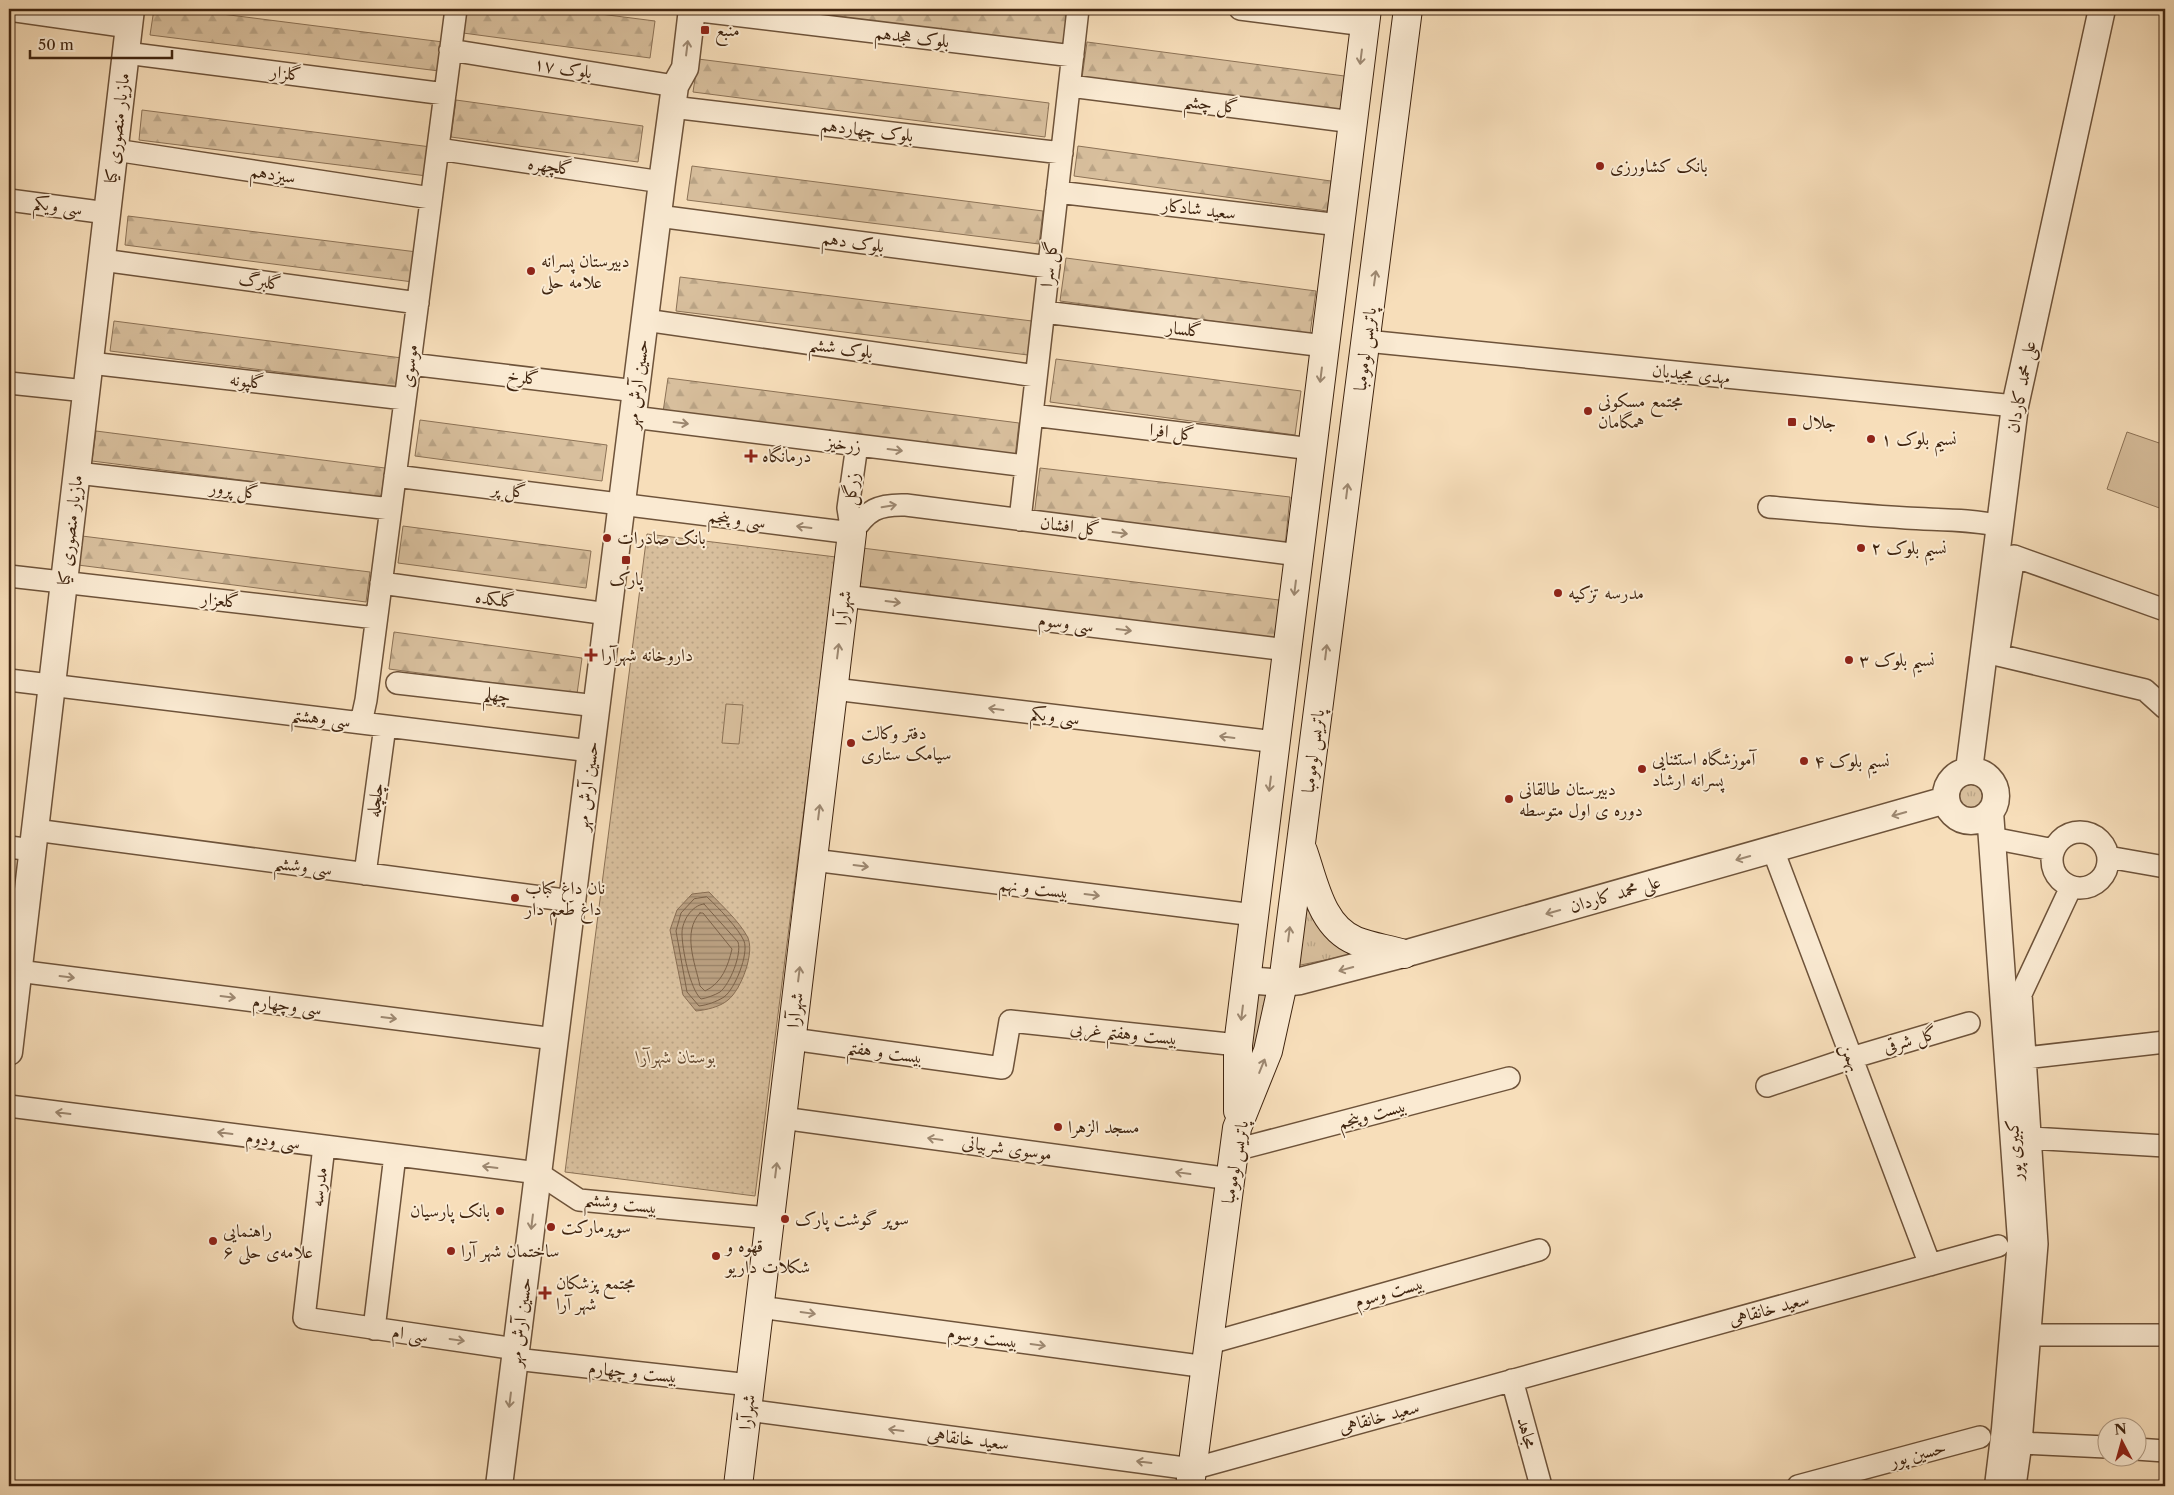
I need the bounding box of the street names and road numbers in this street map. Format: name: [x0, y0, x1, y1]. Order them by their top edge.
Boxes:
street label: بلوک هجدهم: [873, 21, 951, 58]
street label: بلوک ۱۷: [532, 53, 594, 83]
street label: گلزار: [267, 60, 303, 87]
street label: مازیار منصوری کیا: [99, 72, 135, 184]
street label: گل چشم: [1182, 90, 1240, 125]
street label: بلوک چهاردهم: [819, 113, 915, 153]
street label: گلچهره: [526, 152, 574, 181]
street label: سیزدهم: [248, 160, 297, 194]
street label: سی ویکم: [31, 192, 84, 226]
street label: سعید شادکار: [1159, 193, 1237, 224]
street label: بلوک دهم: [819, 227, 886, 263]
street label: گل سرا: [1035, 240, 1064, 288]
street label: گلبرگ: [237, 267, 283, 295]
street label: پاتریس لومومبا: [1349, 304, 1383, 392]
street label: گلسار: [1163, 316, 1203, 342]
street label: بلوک ششم: [806, 333, 875, 370]
street label: حسین آرش مهر: [620, 338, 654, 432]
street label: علی محمد کاردان: [2001, 339, 2043, 435]
street label: موسوی: [395, 343, 423, 389]
street label: مهدی مجیدیان: [1651, 359, 1731, 390]
street label: گلرخ: [505, 364, 540, 395]
street label: گلپونه: [228, 368, 266, 395]
street label: گل افرا: [1148, 418, 1196, 447]
street label: زرخیز: [823, 431, 863, 457]
street label: زرگل: [838, 471, 865, 507]
street label: مازیار منصوری کیا: [52, 474, 88, 586]
street label: گل پرور: [206, 476, 260, 505]
street label: گل پر: [488, 477, 528, 504]
street label: سی و پنجم: [706, 505, 767, 539]
street label: گل افشان: [1039, 511, 1101, 542]
street label: گلکده: [474, 585, 516, 613]
street label: گلعزار: [198, 587, 240, 614]
street label: شهرآرا: [830, 589, 857, 627]
street label: سی وسوم: [1036, 609, 1095, 642]
street label: چهلم: [481, 682, 512, 715]
street label: سی ویکم: [1028, 702, 1081, 736]
street label: سی وهشتم: [289, 703, 352, 740]
street label: پاتریس لومومبا: [1297, 706, 1331, 794]
street label: حسین آرش مهر: [570, 740, 604, 834]
street label: چلچله: [362, 781, 390, 819]
street label: سی وششم: [272, 852, 333, 887]
street label: علی محمد کاردان: [1567, 871, 1664, 919]
street label: بیست و نهم: [997, 873, 1070, 909]
street label: سی وچهارم: [251, 990, 323, 1025]
street label: شهرآرا: [782, 991, 809, 1029]
street label: بیست وهفتم غربی: [1068, 1016, 1179, 1057]
street label: گل شرقی: [1880, 1022, 1940, 1059]
street label: بیست و هفتم: [845, 1036, 924, 1075]
street label: بهمن: [1835, 1040, 1866, 1075]
street label: بیست وپنجم: [1335, 1094, 1410, 1139]
street label: پاتریس لومومبا: [1217, 1117, 1255, 1206]
street label: کبیری پور: [2001, 1118, 2029, 1183]
street label: سی ودوم: [244, 1126, 302, 1159]
street label: موسوی شربیانی: [960, 1131, 1053, 1166]
street label: مدرسه: [306, 1166, 332, 1208]
street label: بیست وششم: [582, 1188, 659, 1225]
street label: بیست وسوم: [1352, 1272, 1428, 1317]
street label: حسین آرش مهر: [503, 1276, 537, 1370]
street label: سعید خانقاهی: [1726, 1288, 1812, 1330]
street label: سی ام: [390, 1321, 429, 1352]
street label: بیست وسوم: [945, 1321, 1020, 1358]
street label: بیست و چهارم: [587, 1356, 679, 1393]
street label: شهرآرا: [734, 1393, 761, 1431]
street label: سعید خانقاهی: [1336, 1396, 1422, 1438]
street label: مجاهد: [1512, 1415, 1542, 1451]
street label: سعید خانقاهی: [926, 1423, 1010, 1455]
street label: حسین پور: [1886, 1436, 1949, 1474]

